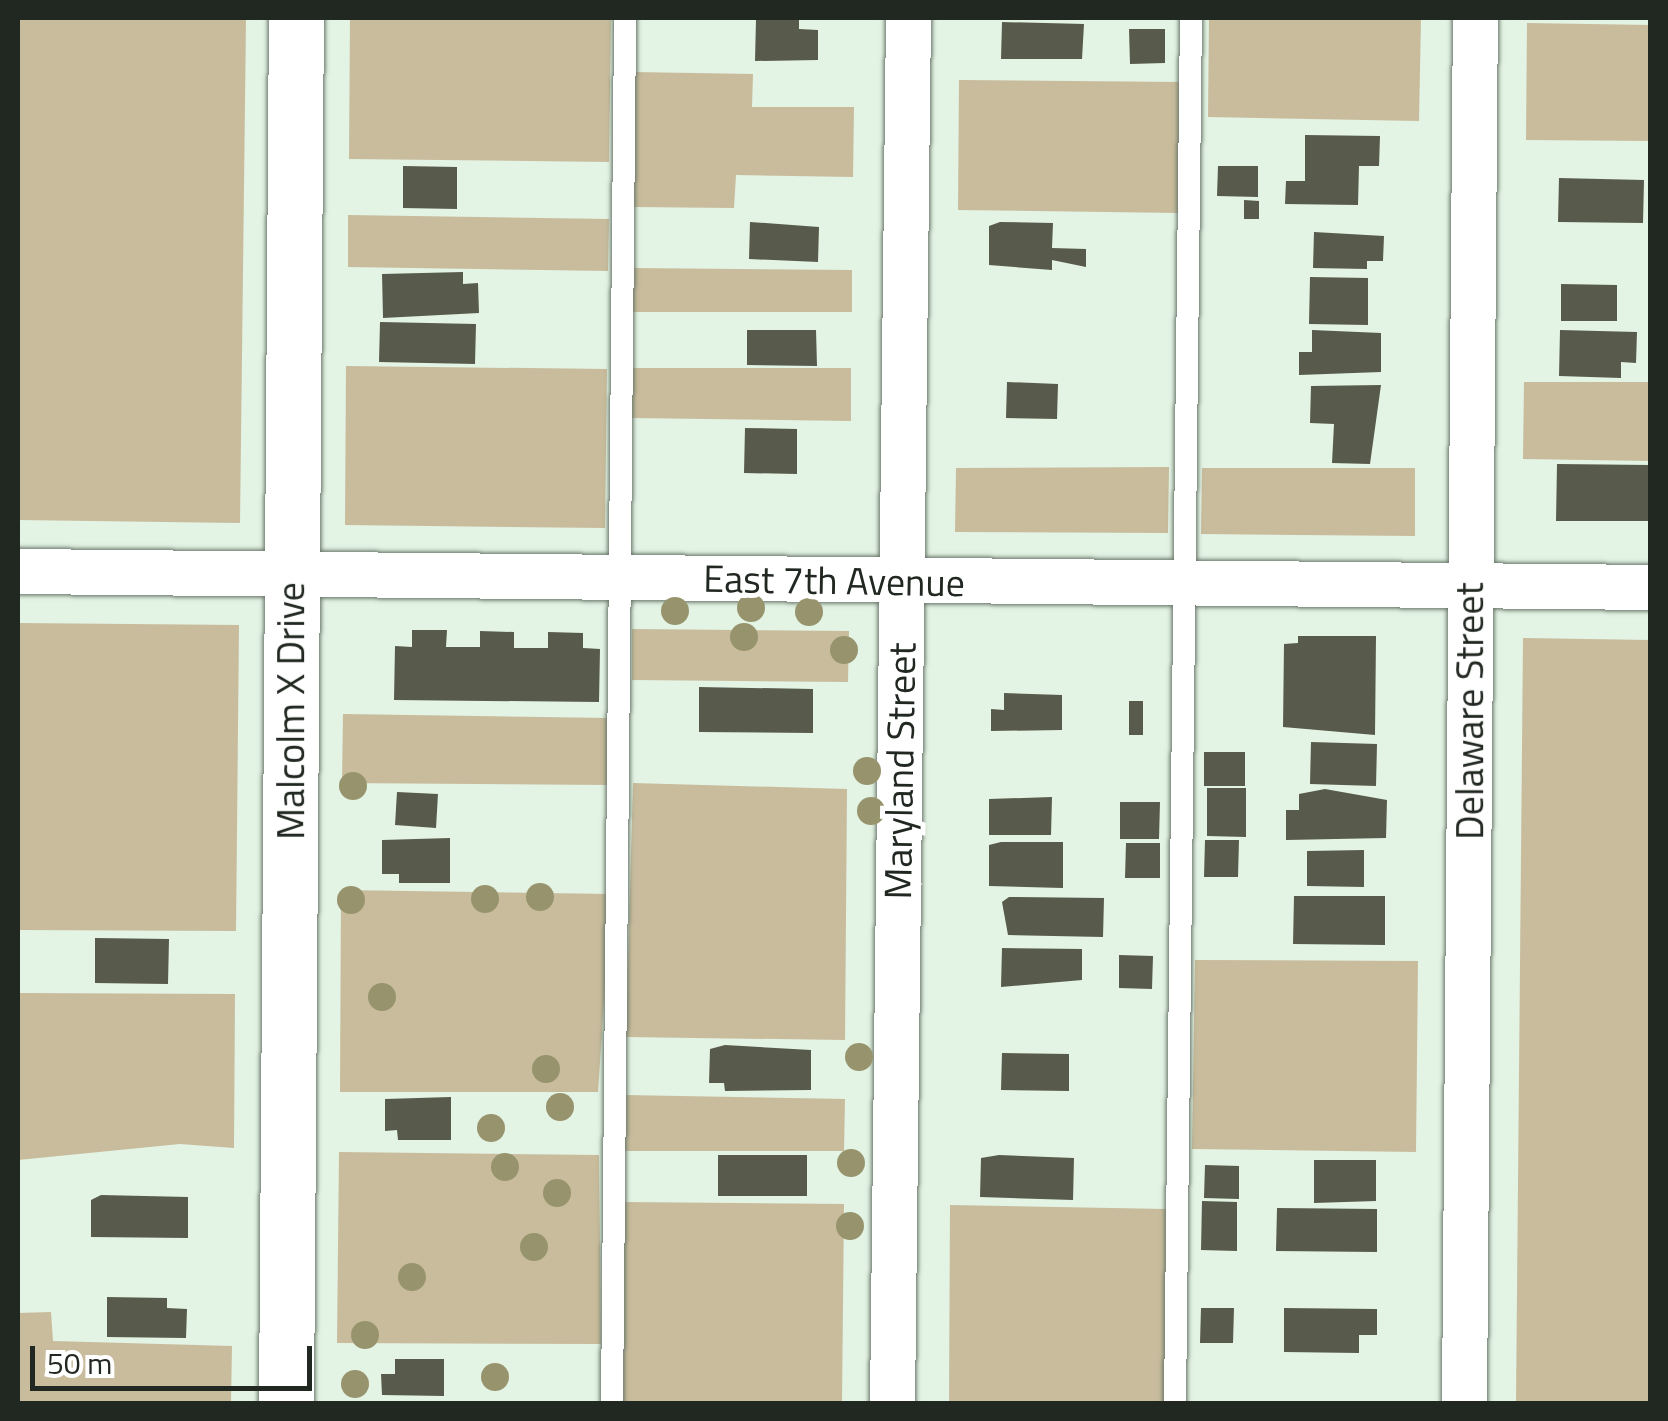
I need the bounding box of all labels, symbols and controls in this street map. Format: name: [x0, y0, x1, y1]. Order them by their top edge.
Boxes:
street label: East 7th Avenue: [703, 556, 965, 606]
street label: Malcolm X Drive: [268, 582, 314, 840]
street label: Delaware Street: [1447, 582, 1493, 840]
street label: Maryland Street: [875, 642, 925, 900]
scale bar: [35, 1326, 318, 1388]
text: 50 m: [47, 1340, 112, 1386]

